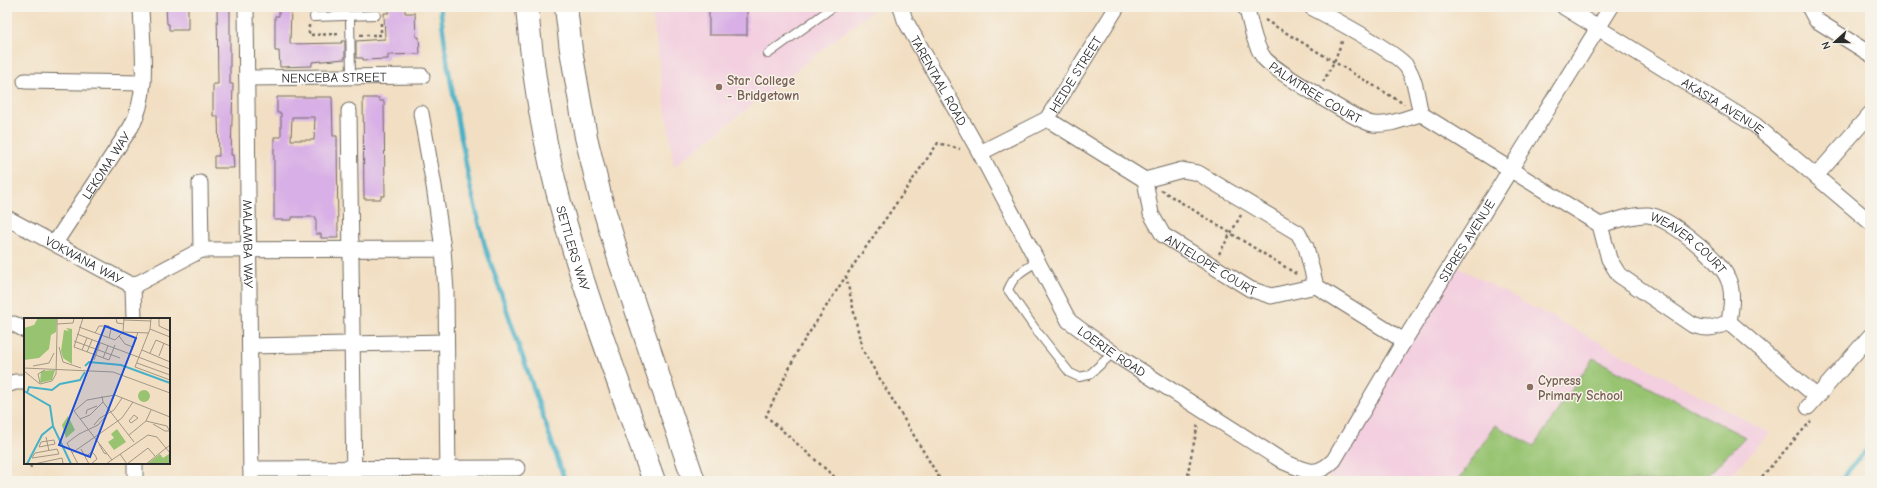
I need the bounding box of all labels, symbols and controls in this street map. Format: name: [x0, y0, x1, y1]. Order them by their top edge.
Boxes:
north arrow: [1815, 22, 1855, 62]
street label: TARENTAAL ROAD: [908, 33, 970, 128]
street label: HEIDE STREET: [1046, 33, 1105, 115]
text: N: [1819, 40, 1833, 51]
street label: PALMTREE COURT: [1266, 58, 1364, 126]
street label: NENCEBA STREET: [281, 69, 387, 85]
place label: Star College - Bridgetown: [727, 73, 799, 103]
street label: AKASIA AVENUE: [1679, 74, 1767, 137]
marker: Star College - Bridgetown: [714, 82, 724, 92]
street label: LEKOMA WAY: [78, 129, 134, 202]
street label: SIPRES AVENUE: [1435, 196, 1498, 284]
street label: MALAMBA WAY: [241, 200, 256, 289]
street label: SETTLERS WAY: [554, 204, 593, 293]
street label: WEAVER COURT: [1649, 208, 1730, 276]
street label: ANTELOPE COURT: [1162, 231, 1258, 298]
street label: VOKWANA WAY: [43, 233, 126, 287]
inset map: [24, 318, 170, 464]
street label: LOERIE ROAD: [1075, 323, 1149, 380]
place label: Cypress Primary School: [1538, 373, 1623, 403]
marker: Cypress Primary School: [1525, 382, 1535, 392]

